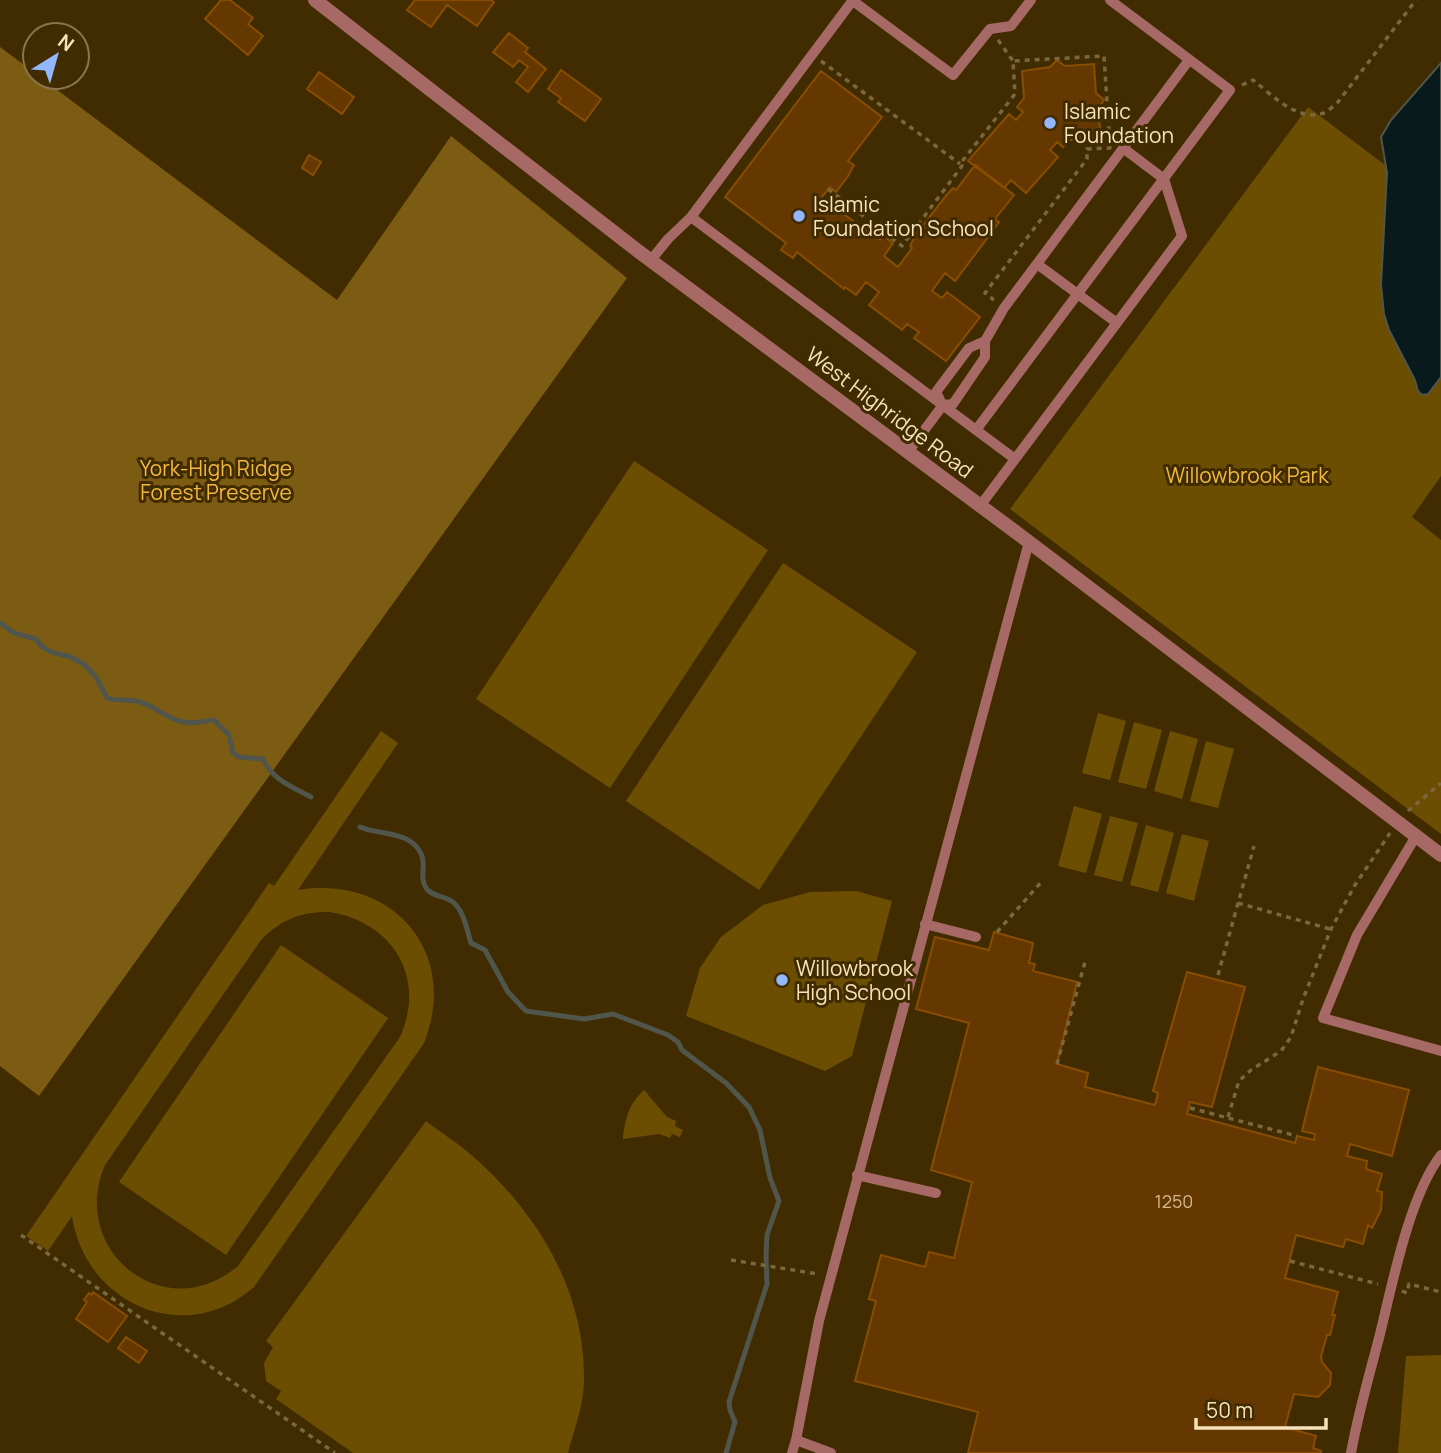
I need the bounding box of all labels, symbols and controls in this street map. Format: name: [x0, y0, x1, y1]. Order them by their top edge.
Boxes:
north arrow: [21, 21, 91, 91]
text: N: [53, 28, 80, 57]
place label: Islamic Foundation: [1064, 97, 1174, 149]
marker: Islamic Foundation: [1042, 115, 1058, 131]
place label: Islamic Foundation School: [813, 190, 994, 242]
marker: Islamic Foundation School: [791, 208, 807, 224]
street label: West Highridge Road: [801, 340, 979, 484]
park label: York-High Ridge Forest Preserve: [140, 454, 292, 506]
park label: Willowbrook Park: [1165, 461, 1329, 489]
place label: Willowbrook High School: [796, 954, 914, 1006]
marker: Willowbrook High School: [774, 972, 790, 988]
house number: 1250: [1155, 1189, 1193, 1213]
scale bar: [1196, 1386, 1326, 1430]
text: 50 m: [1206, 1396, 1253, 1424]

